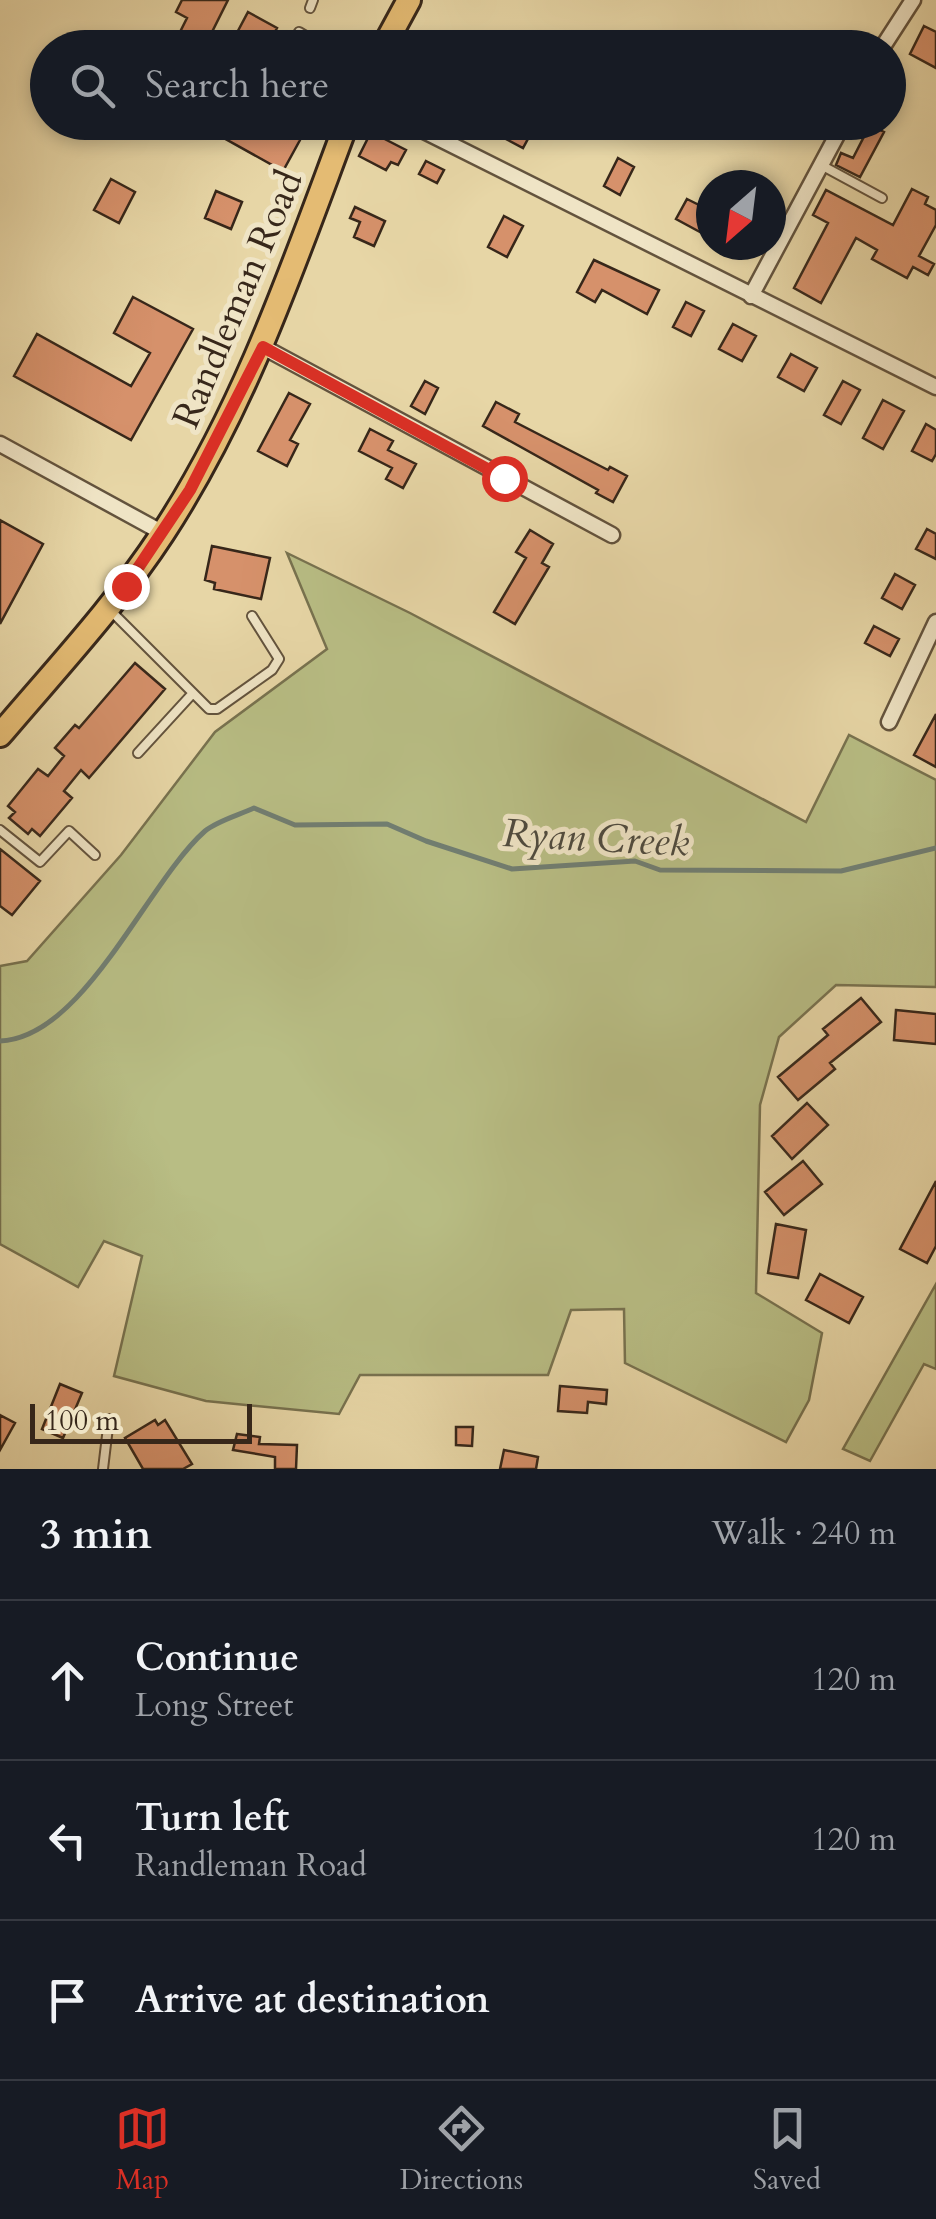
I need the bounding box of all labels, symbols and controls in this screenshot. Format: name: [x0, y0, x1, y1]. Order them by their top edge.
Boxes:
search box: [30, 30, 906, 140]
icon: search: [65, 58, 120, 113]
text: Search here: [145, 59, 329, 111]
street label: Randleman Road: [160, 162, 316, 436]
north arrow: [696, 170, 786, 260]
route start: [482, 456, 528, 502]
route end: [104, 564, 150, 610]
water label: Ryan Creek: [501, 806, 691, 871]
scale bar: [30, 1399, 252, 1444]
text: 100 m: [45, 1402, 119, 1440]
text: 3 min: [40, 1506, 152, 1563]
text: Walk · 240 m: [711, 1512, 896, 1556]
text: Continue: [135, 1632, 299, 1684]
icon: ahead: [40, 1653, 95, 1708]
text: 120 m: [811, 1658, 896, 1702]
text: Long Street: [135, 1684, 293, 1728]
text: Turn left: [135, 1792, 289, 1844]
icon: left: [40, 1813, 95, 1868]
text: 120 m: [811, 1818, 896, 1862]
text: Randleman Road: [135, 1844, 367, 1888]
icon: arrive: [40, 1973, 95, 2028]
text: Arrive at destination: [135, 1974, 490, 2026]
tab: Map: [115, 2101, 170, 2199]
tab: Directions: [400, 2101, 523, 2199]
tab: Saved: [753, 2101, 821, 2199]

